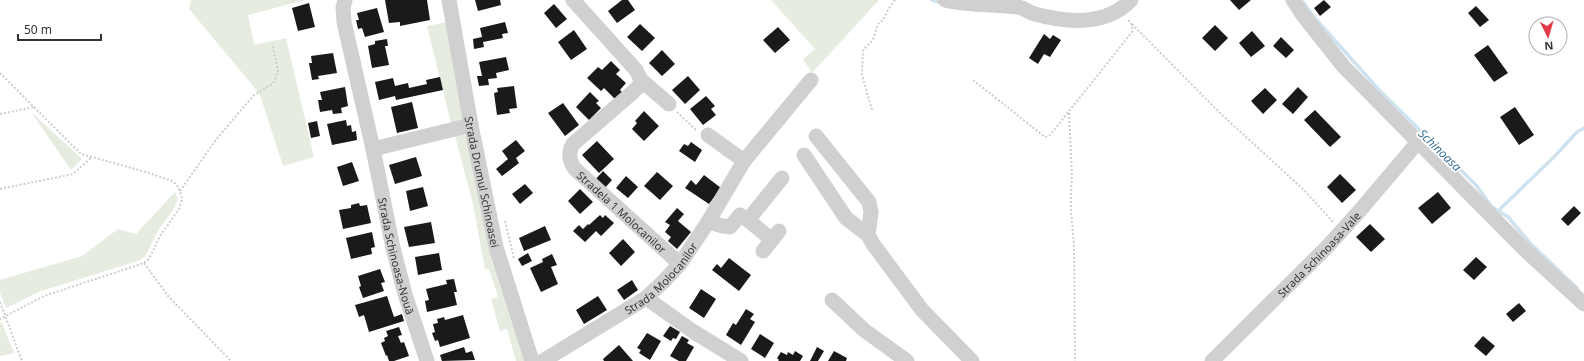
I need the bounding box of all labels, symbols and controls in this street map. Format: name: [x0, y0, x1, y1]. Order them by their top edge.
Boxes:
scale bar: [18, 16, 101, 42]
north arrow: [1528, 16, 1568, 56]
text: 50 m: [24, 21, 52, 38]
text: N: [1544, 39, 1554, 54]
street label: Strada Drumul Schinoasei: [462, 115, 503, 249]
water label: Schinoasa: [1415, 125, 1465, 175]
street label: Stradela 1 Molocanilor: [574, 167, 670, 256]
street label: Strada Schinoasa-Nouă: [375, 196, 419, 316]
street label: Strada Schinoasa-Vale: [1274, 208, 1363, 300]
street label: Strada Molocanilor: [621, 239, 700, 317]

